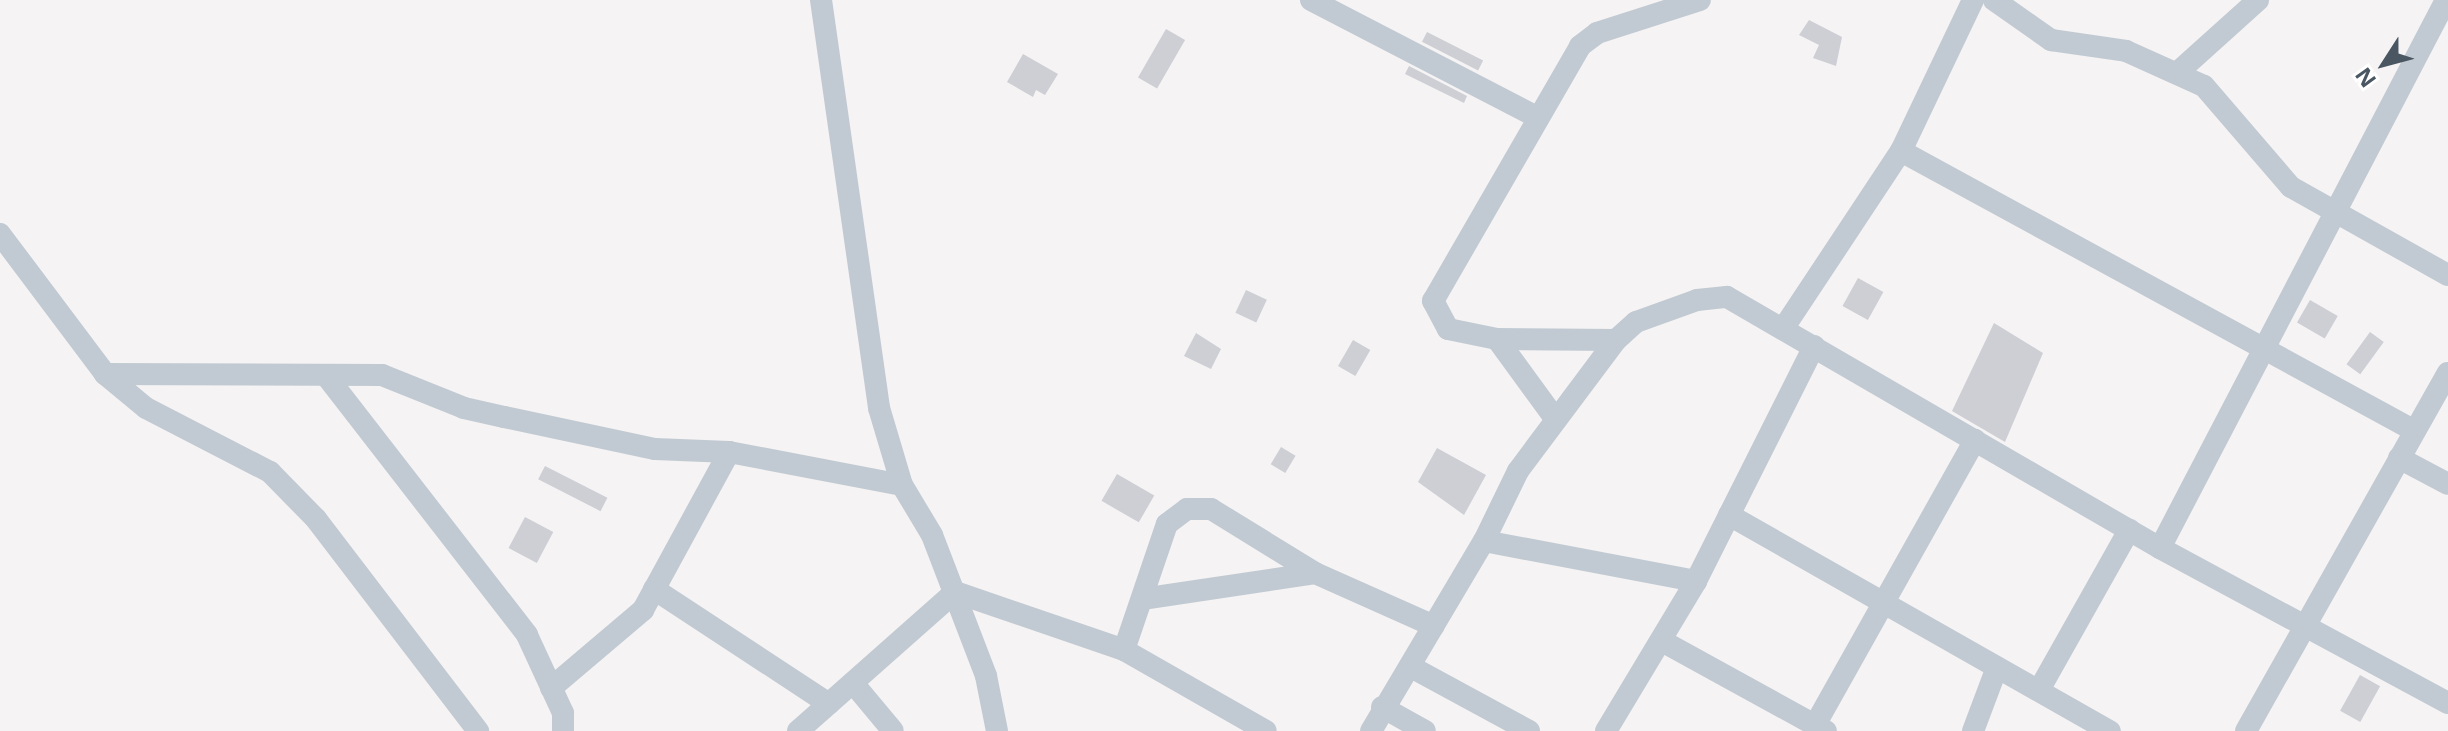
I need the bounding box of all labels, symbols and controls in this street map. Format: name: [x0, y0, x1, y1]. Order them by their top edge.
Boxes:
north arrow: [2344, 24, 2424, 104]
text: N: [2347, 62, 2382, 94]

